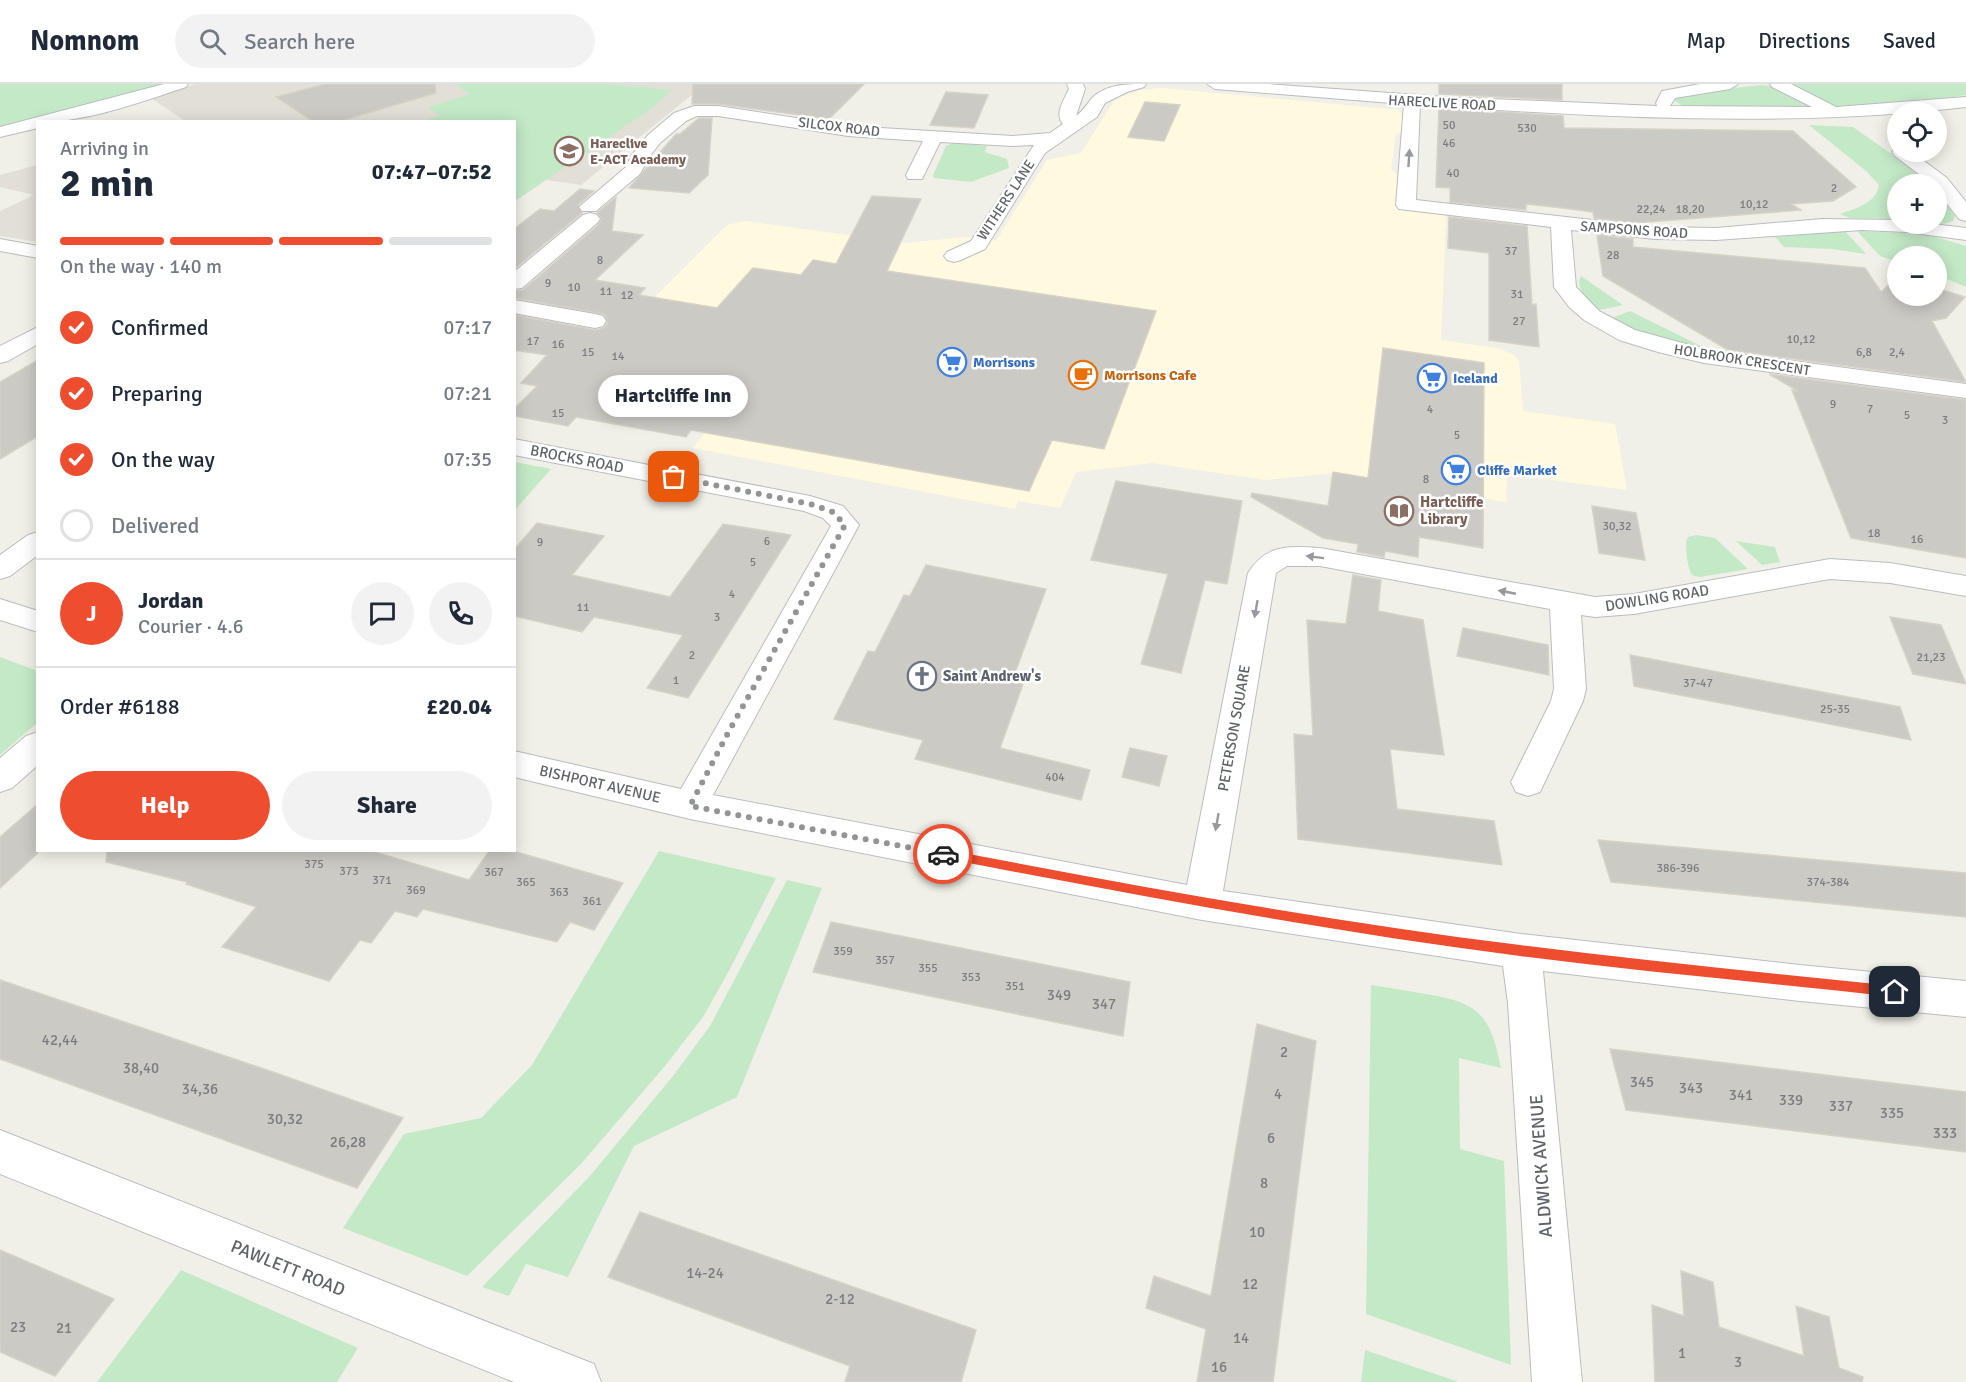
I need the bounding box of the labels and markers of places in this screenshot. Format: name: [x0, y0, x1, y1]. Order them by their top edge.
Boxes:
school or university icon: Hareclive E-ACT Academy: [553, 135, 585, 167]
place label: Hareclive E-ACT Academy: [590, 135, 686, 168]
supermarket icon: Morrisons: [936, 346, 968, 378]
place label: Morrisons: [973, 354, 1035, 371]
cafe icon: Morrisons Cafe: [1067, 359, 1099, 391]
supermarket icon: Iceland: [1416, 362, 1448, 394]
place label: Morrisons Cafe: [1104, 367, 1197, 384]
place label: Iceland: [1453, 370, 1498, 387]
callout: Hartcliffe Inn: [599, 375, 749, 417]
pin: [648, 451, 699, 502]
supermarket icon: Cliffe Market: [1440, 454, 1472, 486]
place label: Cliffe Market: [1477, 462, 1558, 479]
place label: Hartcliffe Library: [1420, 493, 1483, 528]
library icon: Hartcliffe Library: [1383, 495, 1415, 527]
church icon: Saint Andrew's: [906, 660, 938, 692]
place label: Saint Andrew's: [943, 667, 1041, 685]
pin: [1869, 966, 1920, 1017]

